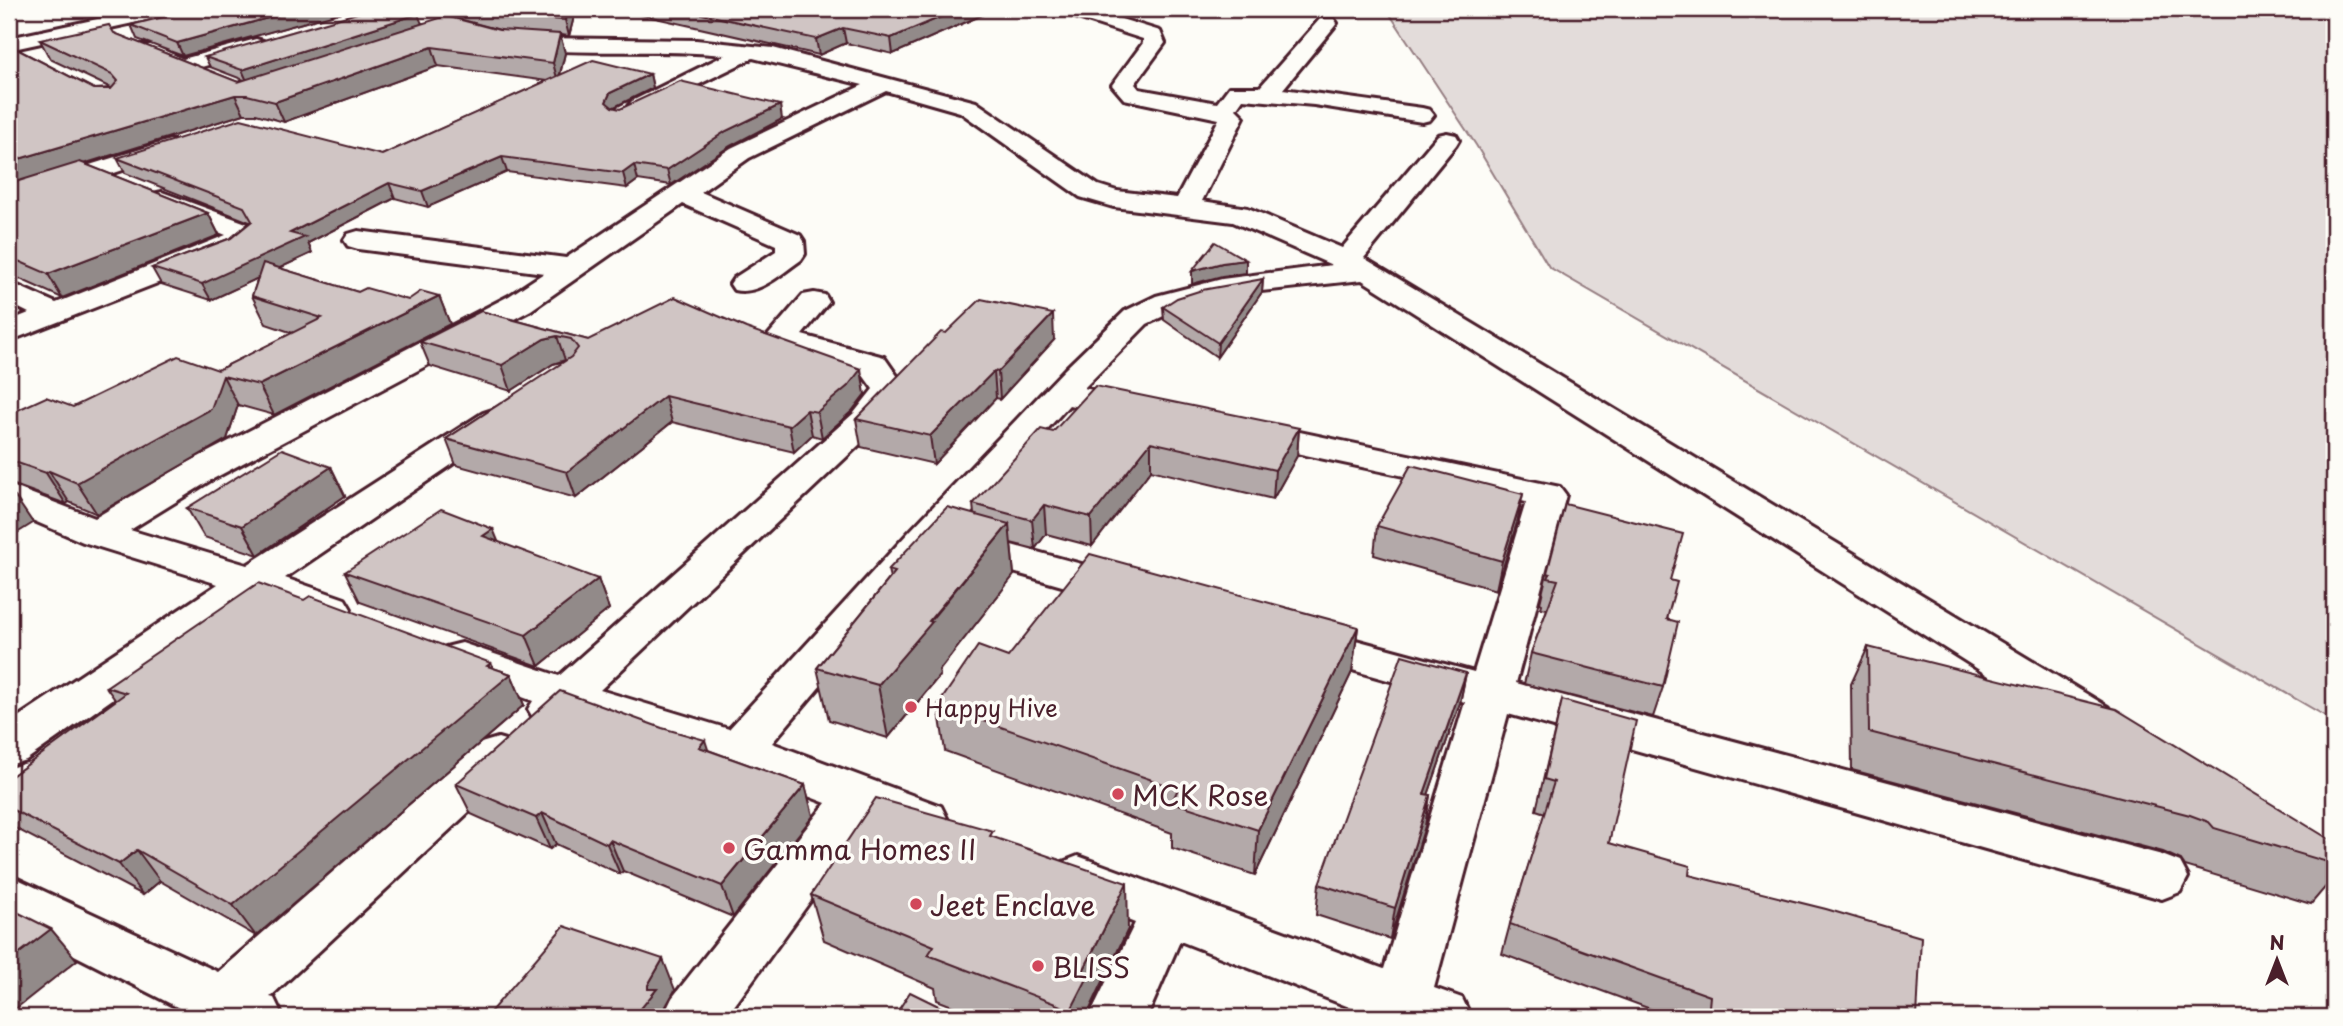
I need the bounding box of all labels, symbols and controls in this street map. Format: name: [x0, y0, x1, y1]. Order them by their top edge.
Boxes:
place label: Happy Hive: [925, 689, 1058, 725]
marker: Happy Hive: [903, 699, 919, 715]
place label: MCK Rose: [1132, 773, 1268, 816]
marker: MCK Rose: [1110, 786, 1126, 802]
place label: Gamma Homes II: [743, 827, 977, 870]
marker: Gamma Homes II: [721, 840, 737, 856]
place label: Jeet Enclave: [930, 883, 1095, 926]
marker: Jeet Enclave: [908, 896, 924, 912]
north arrow: [2242, 925, 2312, 995]
text: N: [2269, 928, 2285, 956]
place label: BLISS: [1052, 945, 1131, 988]
marker: BLISS: [1030, 958, 1046, 974]

